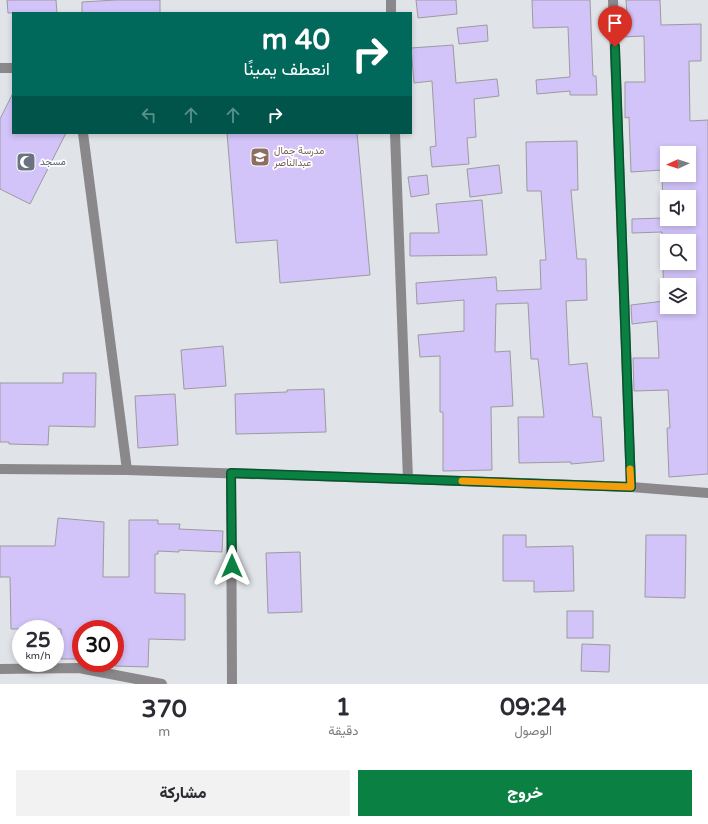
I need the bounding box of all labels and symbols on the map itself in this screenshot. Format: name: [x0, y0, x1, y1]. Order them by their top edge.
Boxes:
pin: [598, 6, 632, 47]
place label: مدرسة جمال عبدالناصر: [273, 145, 324, 169]
school or university icon: مدرسة جمال عبدالناصر: [249, 146, 271, 168]
north arrow: [660, 146, 696, 182]
mosque icon: مسجد: [15, 151, 37, 173]
place label: مسجد: [40, 156, 66, 168]
position arrow: [211, 545, 253, 587]
speed limit sign: 30: [72, 620, 124, 672]

